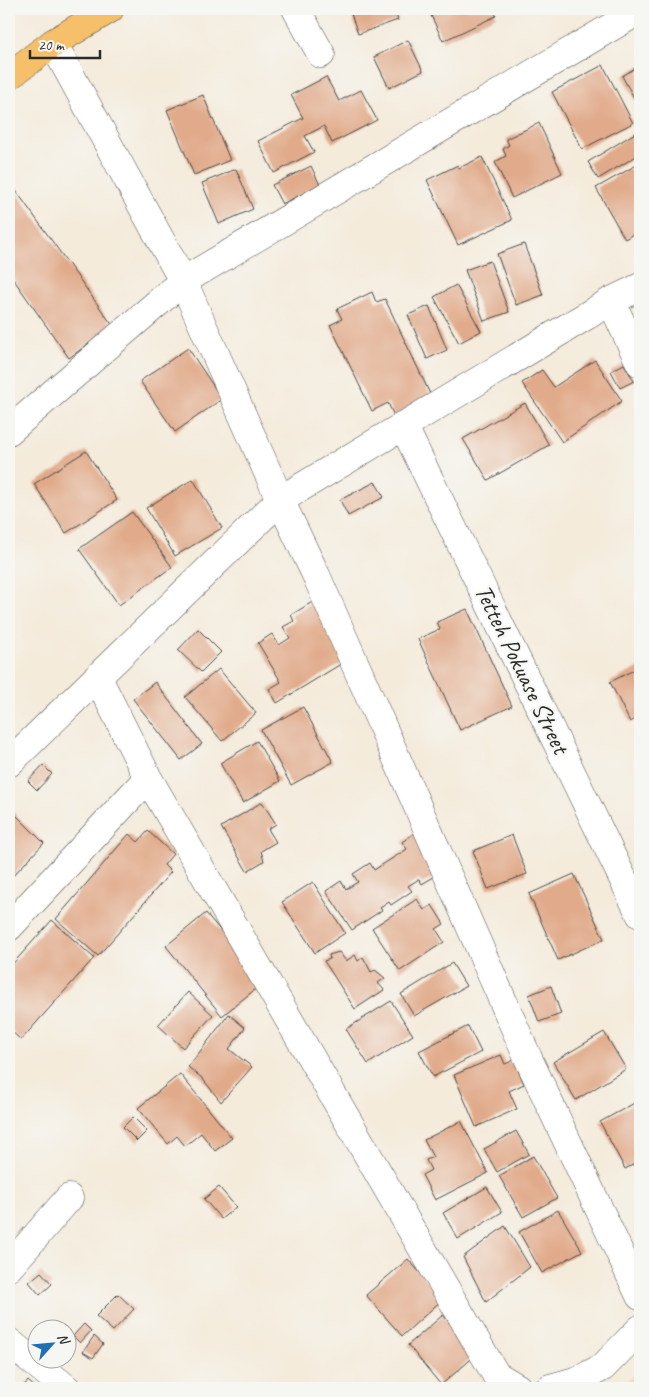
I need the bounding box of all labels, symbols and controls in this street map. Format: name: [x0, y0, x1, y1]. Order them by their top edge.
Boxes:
scale bar: [30, 28, 100, 60]
text: 20 m: [38, 36, 65, 55]
street label: Tetteh Pokuase Street: [467, 579, 578, 761]
north arrow: [28, 1320, 78, 1370]
text: N: [54, 1331, 74, 1348]

